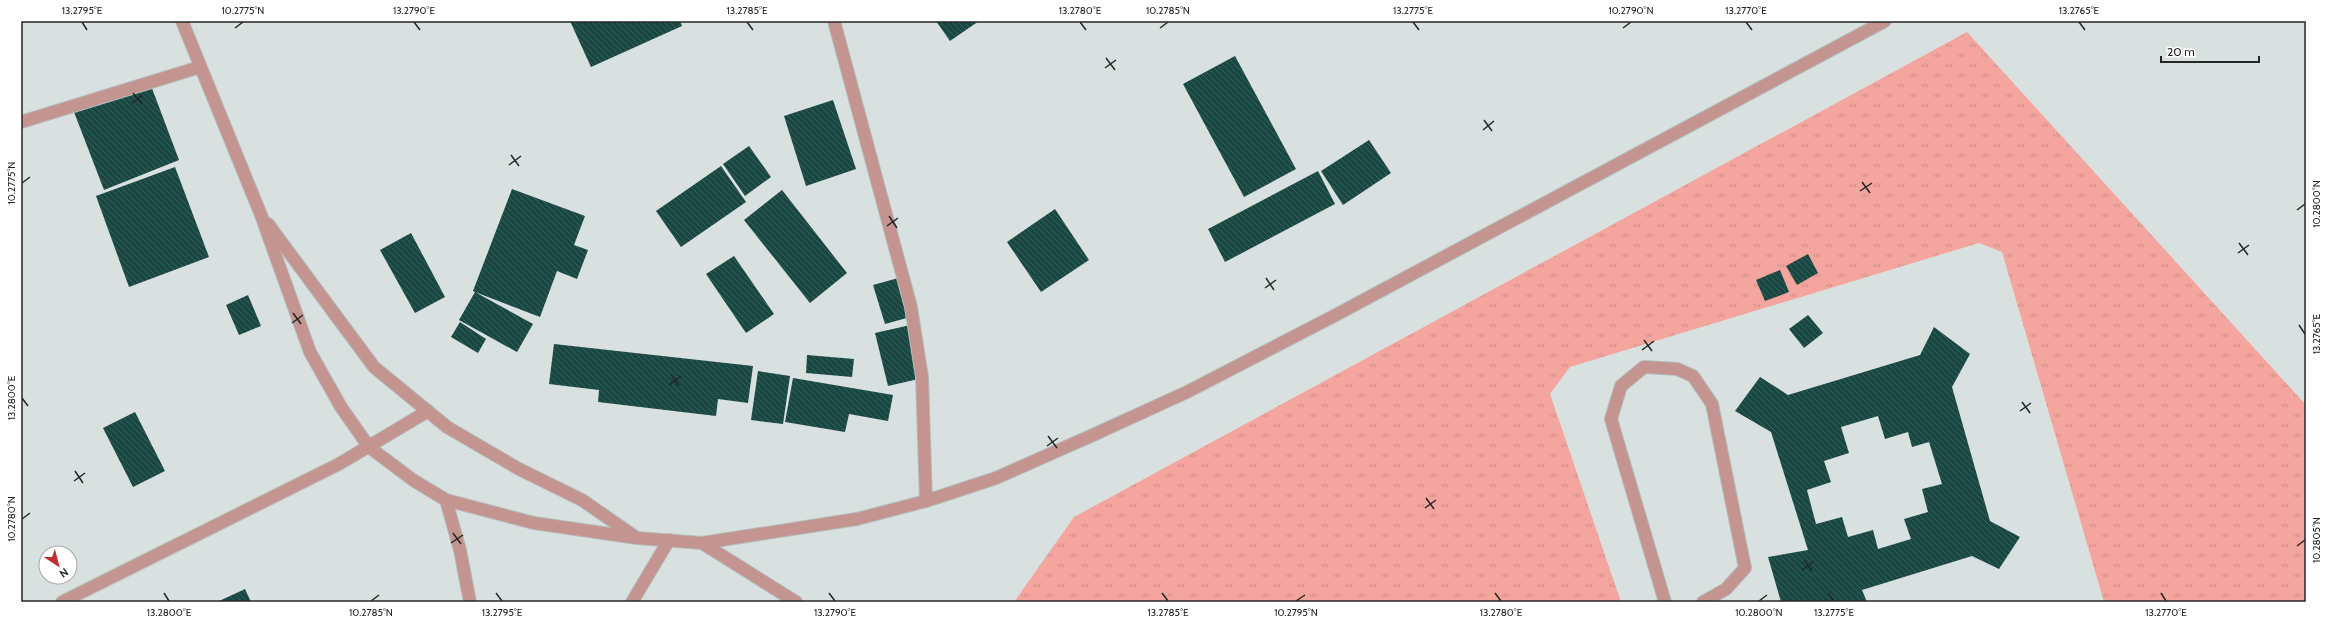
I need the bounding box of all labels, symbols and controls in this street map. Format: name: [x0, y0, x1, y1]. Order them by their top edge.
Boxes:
text: 13.2795°E: [62, 4, 103, 17]
text: 10.2775°N: [222, 4, 264, 17]
text: 13.2790°E: [393, 4, 436, 17]
text: 13.2785°E: [727, 4, 768, 17]
text: 13.2780°E: [1059, 4, 1102, 17]
text: 10.2785°N: [1146, 4, 1190, 17]
text: 13.2775°E: [1393, 4, 1433, 17]
text: 10.2790°N: [1608, 4, 1654, 17]
text: 13.2770°E: [1725, 4, 1767, 17]
text: 13.2765°E: [2059, 4, 2100, 17]
scale bar: [2161, 38, 2259, 64]
text: 20 m: [2167, 44, 2195, 59]
text: 10.2775°N: [5, 162, 18, 204]
text: 10.2800°N: [2310, 180, 2323, 228]
text: 13.2765°E: [2310, 313, 2323, 354]
text: 13.2800°E: [5, 375, 18, 420]
text: 10.2780°N: [5, 496, 18, 542]
text: 10.2805°N: [2310, 517, 2323, 563]
north arrow: [38, 545, 78, 585]
text: N: [57, 565, 71, 581]
text: 13.2800°E: [147, 606, 192, 619]
text: 10.2785°N: [349, 606, 393, 619]
text: 13.2795°E: [482, 606, 523, 619]
text: 13.2790°E: [814, 606, 857, 619]
text: 13.2785°E: [1148, 606, 1189, 619]
text: 10.2795°N: [1274, 606, 1318, 619]
text: 13.2780°E: [1480, 606, 1523, 619]
text: 10.2800°N: [1735, 606, 1783, 619]
text: 13.2775°E: [1814, 606, 1854, 619]
text: 13.2770°E: [2145, 606, 2187, 619]

